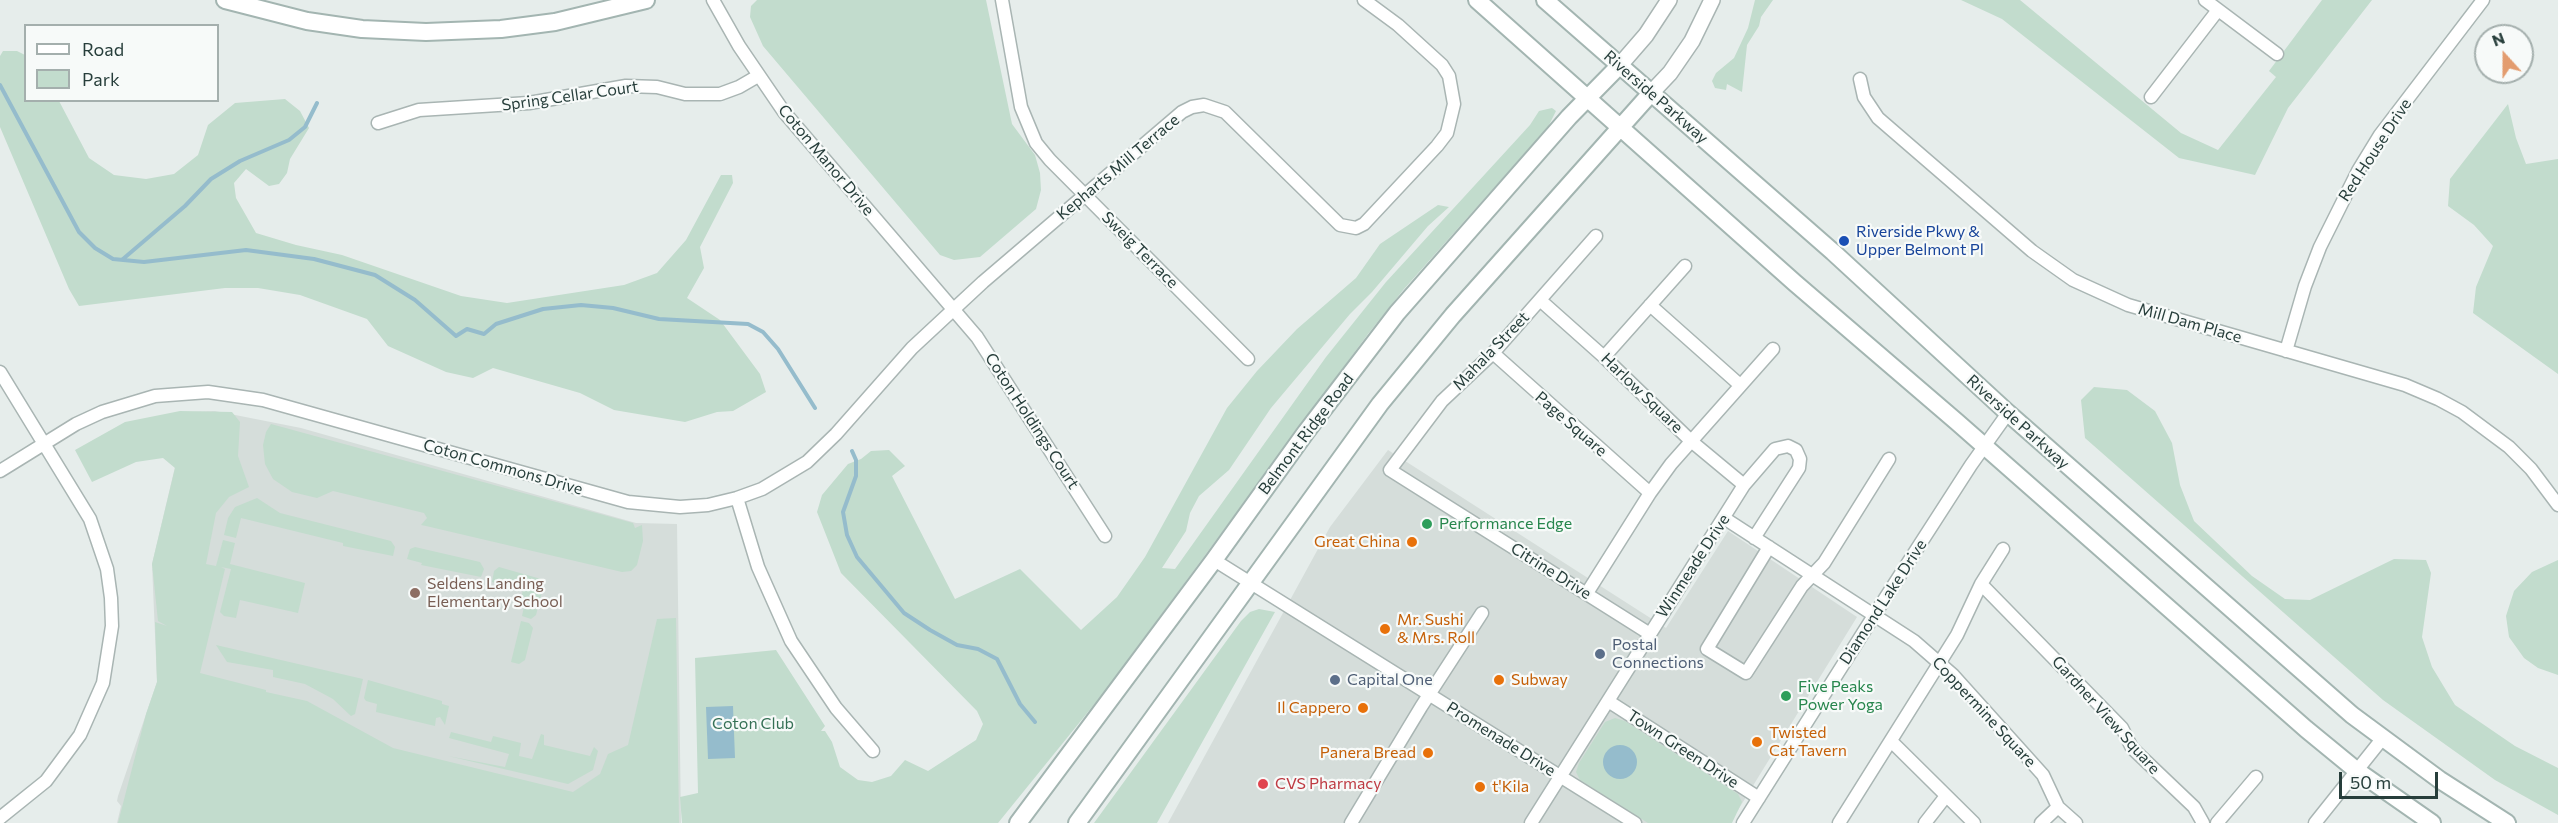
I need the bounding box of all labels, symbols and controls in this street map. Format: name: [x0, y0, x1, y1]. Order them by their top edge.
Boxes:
legend: [24, 24, 219, 102]
north arrow: [2474, 24, 2534, 84]
text: N: [2489, 28, 2507, 50]
text: Road: [82, 38, 124, 60]
street label: Riverside Parkway: [1600, 46, 1712, 148]
text: Park: [82, 68, 120, 90]
street label: Spring Cellar Court: [500, 77, 640, 115]
street label: Red House Drive: [2335, 95, 2415, 205]
street label: Coton Manor Drive: [774, 101, 878, 219]
street label: Kepharts Mill Terrace: [1053, 110, 1183, 224]
street label: Sweig Terrace: [1098, 208, 1182, 292]
place label: Riverside Pkwy & Upper Belmont Pl: [1856, 222, 1984, 260]
marker: Riverside Pkwy & Upper Belmont Pl: [1837, 234, 1851, 248]
street label: Mill Dam Place: [2136, 299, 2244, 347]
street label: Mahala Street: [1449, 308, 1533, 394]
street label: Coton Holdings Court: [981, 349, 1083, 493]
street label: Harlow Square: [1597, 349, 1687, 437]
street label: Belmont Ridge Road: [1254, 370, 1358, 498]
street label: Riverside Parkway: [1963, 371, 2073, 473]
street label: Page Square: [1531, 388, 1611, 460]
street label: Coton Commons Drive: [421, 435, 585, 499]
street label: Winmeade Drive: [1652, 511, 1734, 621]
place label: Performance Edge: [1439, 514, 1572, 534]
marker: Performance Edge: [1420, 517, 1434, 531]
place label: Great China: [1314, 532, 1400, 552]
marker: Great China: [1405, 535, 1419, 549]
street label: Diamond Lake Drive: [1835, 536, 1931, 668]
street label: Citrine Drive: [1507, 539, 1595, 603]
place label: Seldens Landing Elementary School: [427, 574, 563, 612]
marker: Seldens Landing Elementary School: [408, 586, 422, 600]
place label: Mr. Sushi & Mrs. Roll: [1397, 610, 1475, 648]
marker: Mr. Sushi & Mrs. Roll: [1378, 622, 1392, 636]
place label: Postal Connections: [1612, 635, 1704, 673]
marker: Postal Connections: [1593, 647, 1607, 661]
street label: Gardner View Square: [2048, 652, 2164, 778]
street label: Coppermine Square: [1928, 653, 2040, 771]
place label: Capital One: [1347, 670, 1433, 690]
place label: Subway: [1511, 670, 1568, 690]
marker: Capital One: [1328, 673, 1342, 687]
marker: Subway: [1492, 673, 1506, 687]
place label: Five Peaks Power Yoga: [1798, 677, 1883, 715]
marker: Five Peaks Power Yoga: [1779, 689, 1793, 703]
place label: Il Cappero: [1277, 698, 1351, 718]
street label: Promenade Drive: [1443, 698, 1559, 780]
marker: Il Cappero: [1356, 701, 1370, 715]
street label: Town Green Drive: [1624, 706, 1742, 792]
park label: Coton Club: [712, 714, 794, 734]
place label: Twisted Cat Tavern: [1769, 723, 1847, 761]
marker: Twisted Cat Tavern: [1750, 735, 1764, 749]
place label: Panera Bread: [1320, 743, 1416, 763]
marker: Panera Bread: [1421, 746, 1435, 760]
scale bar: [2342, 760, 2441, 798]
text: 50 m: [2350, 771, 2391, 793]
place label: CVS Pharmacy: [1275, 774, 1382, 794]
marker: CVS Pharmacy: [1256, 777, 1270, 791]
place label: t'Kila: [1492, 777, 1529, 797]
marker: t'Kila: [1473, 780, 1487, 794]

